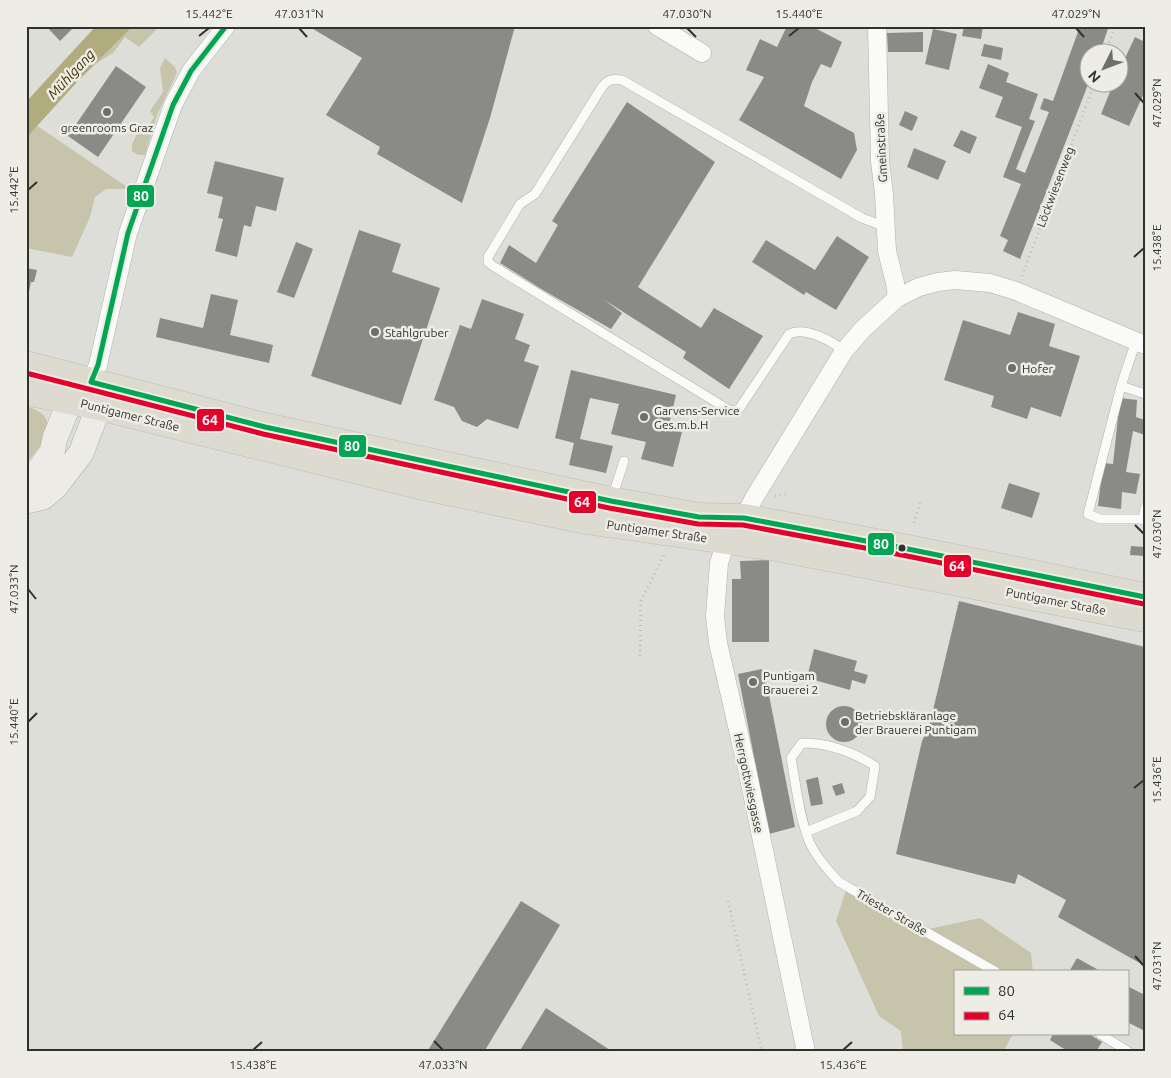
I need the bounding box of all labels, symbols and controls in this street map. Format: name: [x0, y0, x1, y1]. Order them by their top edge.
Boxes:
text: 15.442°E: [185, 7, 233, 20]
text: 47.031°N: [274, 7, 324, 20]
text: 47.030°N: [662, 7, 712, 20]
text: 15.440°E: [775, 7, 823, 20]
text: 47.029°N: [1051, 7, 1101, 20]
north arrow: [1078, 42, 1128, 92]
water label: Mühlgang: [44, 46, 98, 102]
text: N: [1085, 67, 1104, 86]
text: 47.029°N: [1150, 78, 1163, 128]
marker: greenrooms Graz: [101, 106, 113, 118]
street label: Gmeinstraße: [873, 113, 889, 183]
place label: greenrooms Graz: [61, 121, 154, 134]
street label: Löckwiesenweg: [1034, 145, 1076, 229]
text: 15.442°E: [7, 166, 20, 214]
line badge: 80: [126, 184, 155, 208]
text: 80: [133, 188, 149, 204]
text: 15.438°E: [1150, 224, 1163, 272]
marker: Stahlgruber: [369, 326, 381, 338]
place label: Stahlgruber: [385, 326, 449, 339]
marker: Hofer: [1006, 362, 1018, 374]
place label: Hofer: [1022, 362, 1054, 375]
street label: Puntigamer Straße: [79, 396, 181, 434]
place label: Garvens-Service Ges.m.b.H: [654, 404, 740, 431]
line badge: 64: [196, 408, 225, 432]
marker: Garvens-Service Ges.m.b.H: [638, 411, 650, 423]
text: 64: [202, 412, 218, 428]
line badge: 80: [338, 434, 367, 458]
text: 80: [344, 438, 360, 454]
line badge: 64: [568, 490, 597, 514]
text: 64: [574, 494, 590, 510]
text: 47.030°N: [1150, 509, 1163, 559]
street label: Puntigamer Straße: [606, 518, 708, 544]
line badge: 80: [867, 532, 895, 556]
text: 80: [873, 536, 889, 552]
unlabelled marker: [897, 543, 907, 553]
line badge: 64: [943, 554, 972, 578]
text: 64: [949, 558, 965, 574]
text: 47.033°N: [7, 564, 20, 614]
street label: Puntigamer Straße: [1005, 585, 1107, 617]
place label: Puntigam Brauerei 2: [763, 669, 818, 696]
marker: Puntigam Brauerei 2: [747, 676, 759, 688]
text: 15.440°E: [7, 698, 20, 746]
place label: Betriebskläranlage der Brauerei Puntigam: [855, 709, 977, 736]
marker: Betriebskläranlage der Brauerei Puntigam: [839, 716, 851, 728]
street label: Herrgottwiesgasse: [732, 732, 766, 834]
text: 15.436°E: [1150, 756, 1163, 804]
street label: Triester Straße: [854, 886, 930, 938]
text: 47.031°N: [1150, 941, 1163, 991]
legend: [954, 970, 1128, 1036]
text: 80: [998, 982, 1015, 999]
text: 64: [998, 1006, 1015, 1023]
text: 15.438°E: [229, 1058, 277, 1071]
text: 47.033°N: [418, 1058, 468, 1071]
text: 15.436°E: [819, 1058, 867, 1071]

